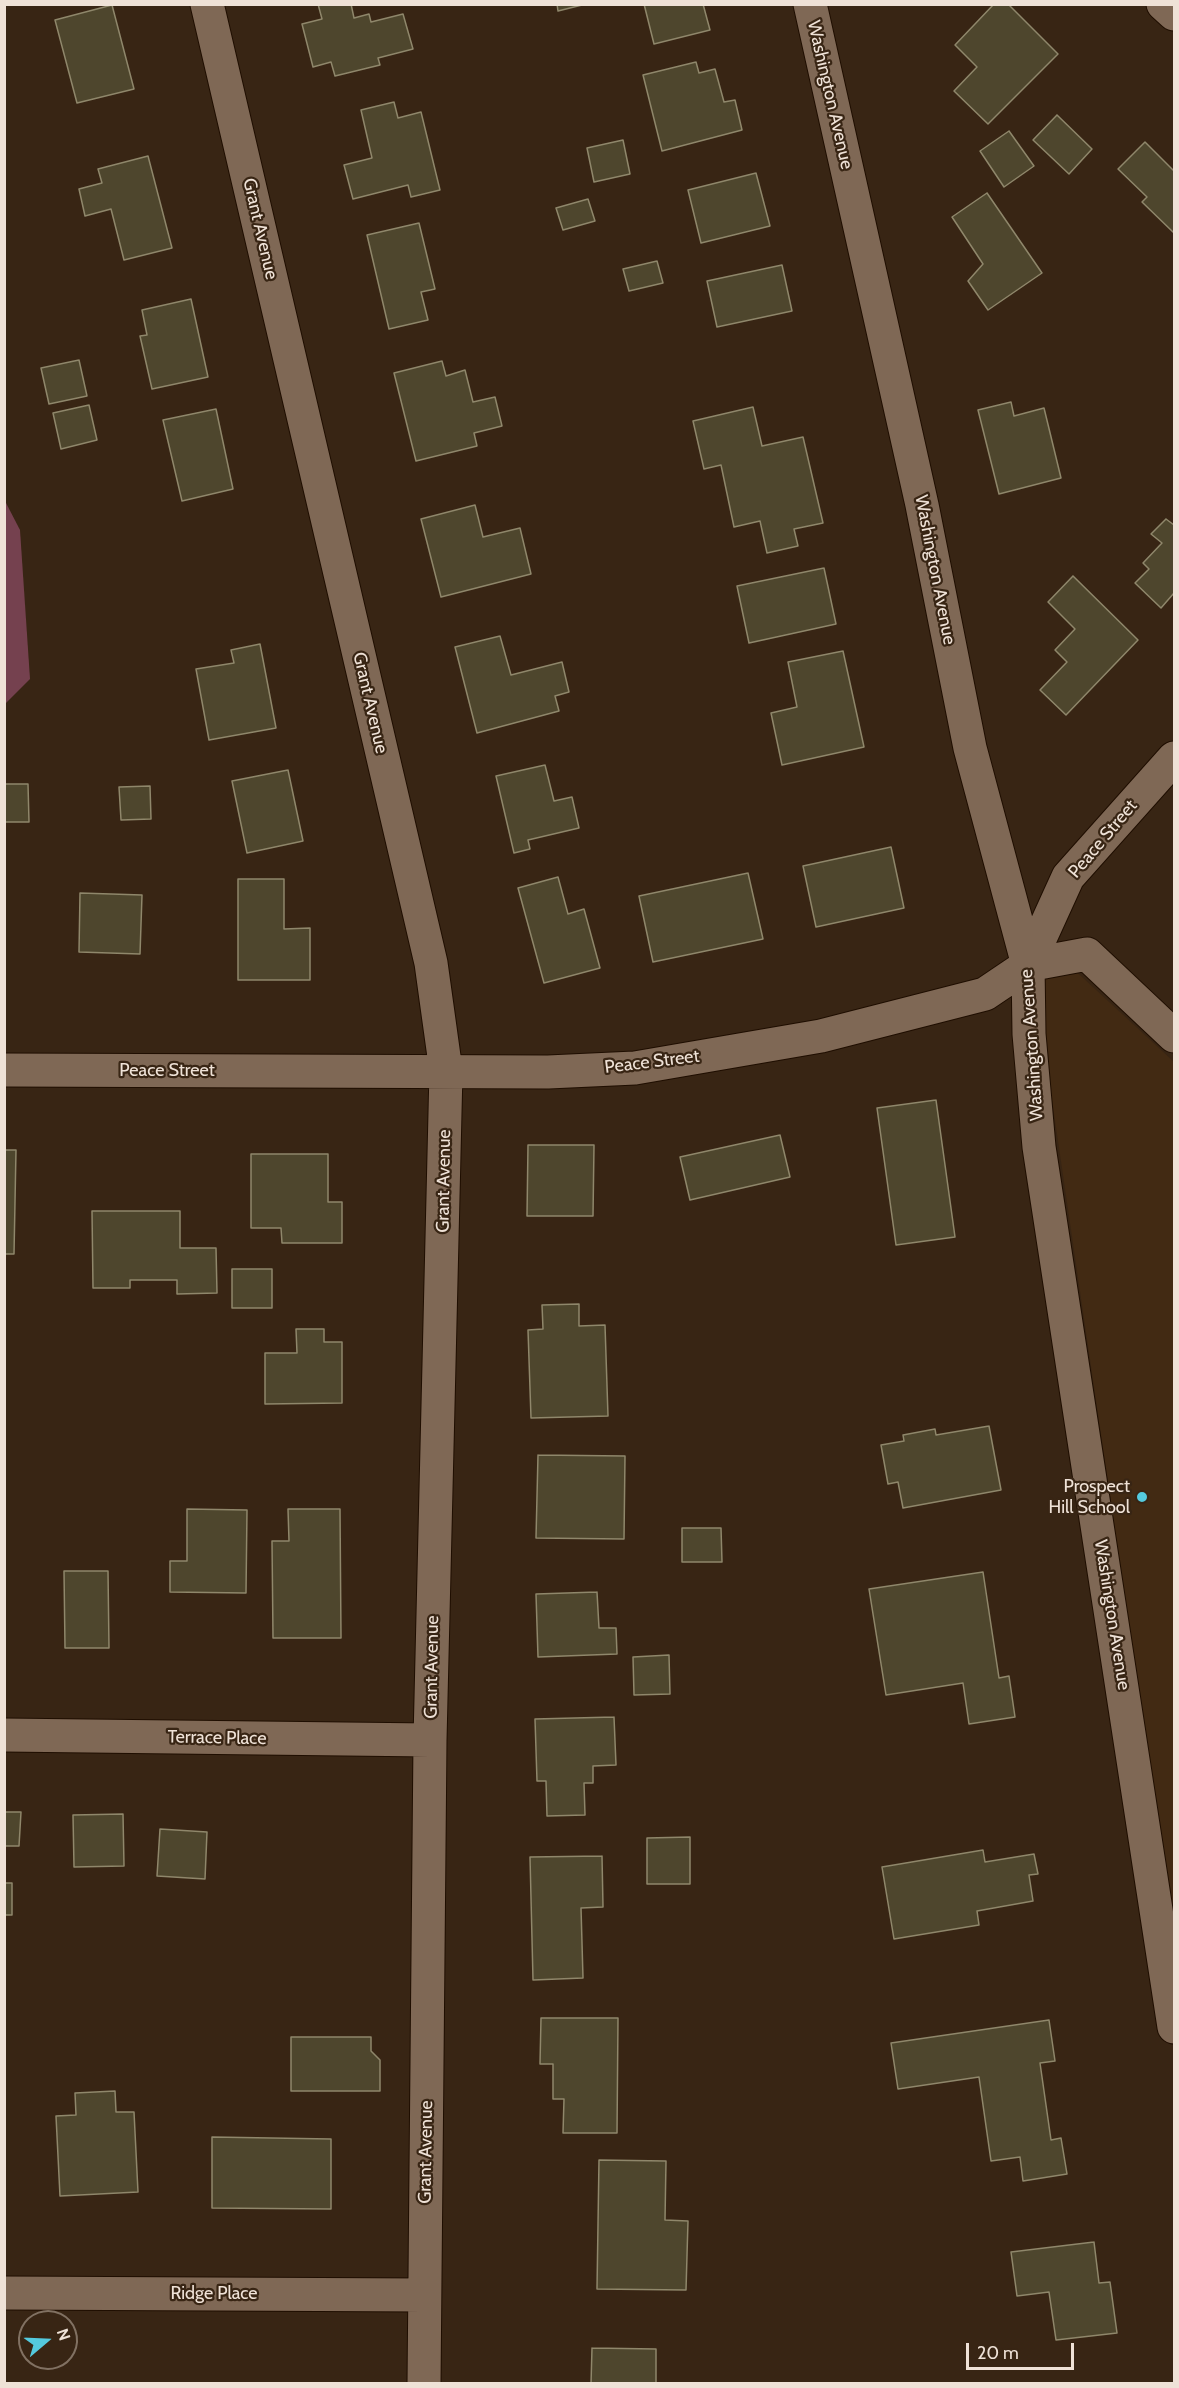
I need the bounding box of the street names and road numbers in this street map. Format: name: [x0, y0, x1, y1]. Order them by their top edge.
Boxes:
street label: Washington Avenue: [802, 18, 858, 172]
street label: Grant Avenue: [238, 176, 282, 282]
street label: Washington Avenue: [910, 493, 960, 647]
street label: Grant Avenue: [348, 650, 392, 756]
street label: Peace Street: [1064, 795, 1142, 883]
street label: Washington Avenue: [1016, 968, 1048, 1122]
street label: Peace Street: [603, 1045, 701, 1079]
street label: Peace Street: [119, 1060, 215, 1082]
street label: Grant Avenue: [432, 1129, 456, 1233]
street label: Washington Avenue: [1089, 1538, 1135, 1692]
street label: Grant Avenue: [420, 1615, 444, 1719]
street label: Terrace Place: [167, 1726, 267, 1750]
street label: Grant Avenue: [414, 2100, 438, 2204]
street label: Ridge Place: [170, 2283, 258, 2305]

